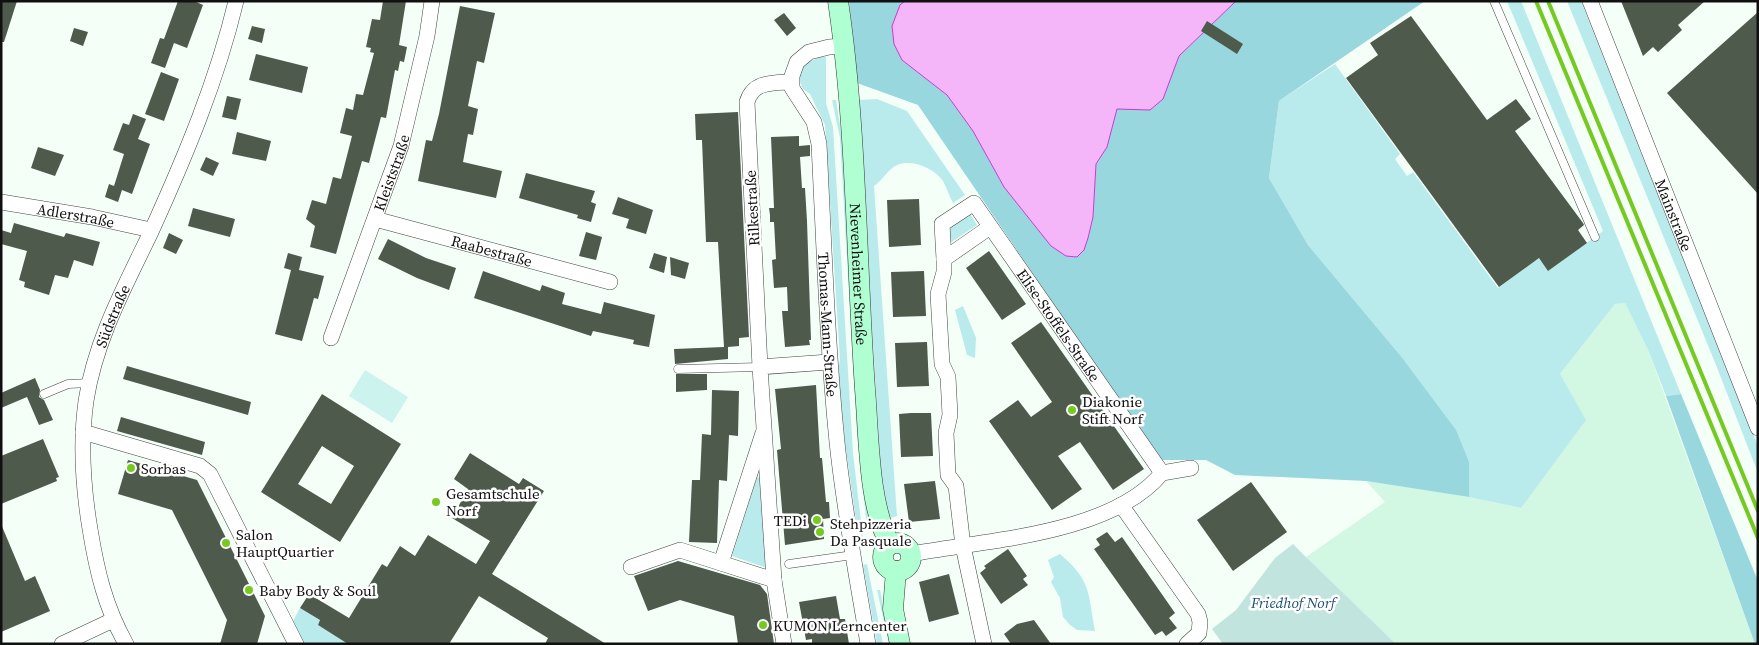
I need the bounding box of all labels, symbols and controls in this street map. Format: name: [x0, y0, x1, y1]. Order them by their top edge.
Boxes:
street label: Kleiststraße: [368, 132, 414, 214]
street label: Rilkestraße: [740, 169, 764, 246]
street label: Mainstraße: [1650, 176, 1698, 255]
street label: Adlerstraße: [36, 198, 117, 232]
street label: Nievenheimer Straße: [845, 203, 873, 346]
street label: Raabestraße: [449, 229, 535, 271]
street label: Thomas-Mann-Straße: [814, 252, 843, 398]
street label: Elise-Stoffels-Straße: [1012, 264, 1106, 386]
street label: Südstraße: [90, 281, 135, 350]
place label: Diakonie Stift Norf: [1082, 391, 1144, 429]
marker: Diakonie Stift Norf: [1066, 404, 1078, 416]
place label: Sorbas: [141, 458, 186, 479]
marker: Sorbas: [125, 462, 137, 474]
place label: Gesamtschule Norf: [446, 483, 540, 521]
marker: Gesamtschule Norf: [430, 496, 442, 508]
place label: TEDi: [774, 510, 807, 531]
place label: Stehpizzeria Da Pasquale: [830, 513, 912, 551]
marker: TEDi: [811, 514, 823, 526]
place label: Salon HauptQuartier: [236, 524, 335, 562]
marker: Stehpizzeria Da Pasquale: [814, 526, 826, 538]
marker: Salon HauptQuartier: [220, 537, 232, 549]
place label: Baby Body & Soul: [259, 580, 377, 601]
marker: Baby Body & Soul: [243, 584, 255, 596]
park label: Friedhof Norf: [1250, 592, 1338, 613]
place label: KUMON Lerncenter: [773, 615, 907, 636]
marker: KUMON Lerncenter: [757, 619, 769, 631]

